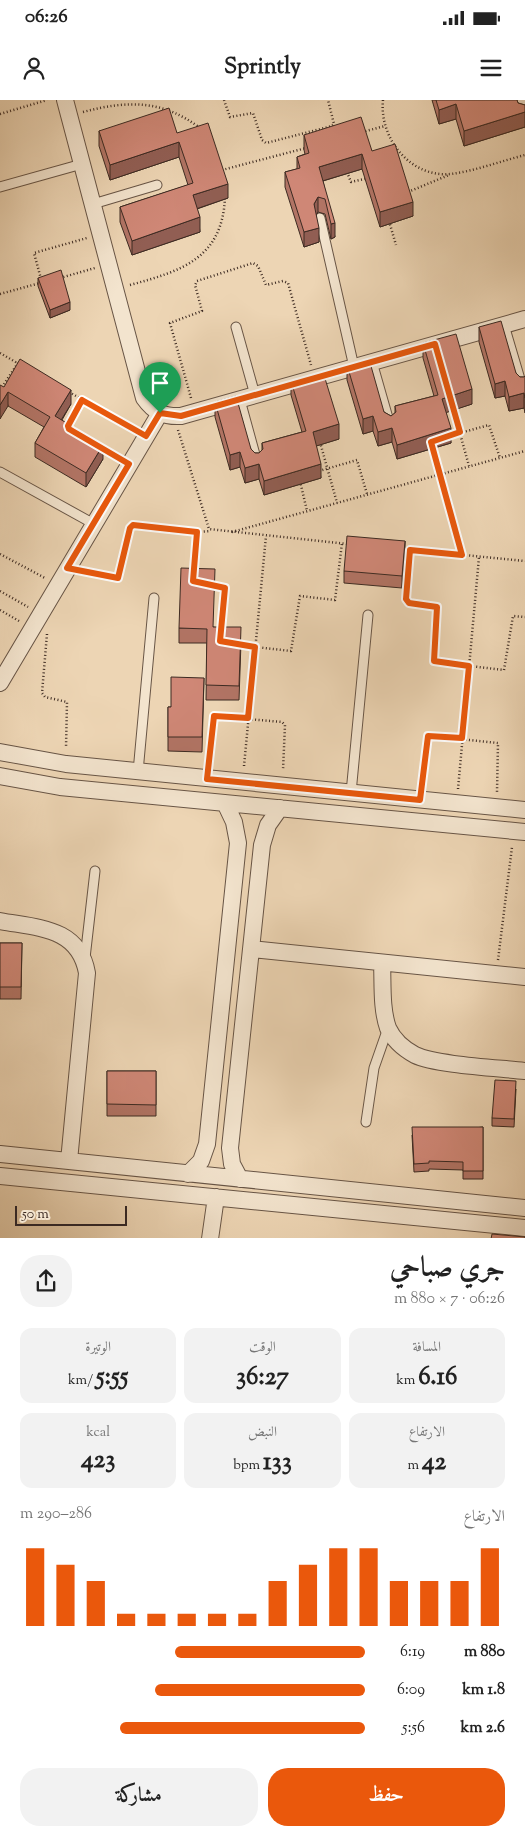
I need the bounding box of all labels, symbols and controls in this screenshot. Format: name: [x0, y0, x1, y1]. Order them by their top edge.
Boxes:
text: 06:26: [25, 4, 68, 31]
text: Sprintly: [224, 52, 301, 84]
icon: person: [20, 54, 48, 82]
icon: menu: [477, 54, 505, 82]
pin: [139, 362, 181, 413]
icon: arrive: [146, 369, 174, 397]
scale bar: [15, 1204, 128, 1227]
text: 50 m: [22, 1205, 49, 1225]
text: جري صباحي: [390, 1249, 505, 1289]
button: share: [20, 1255, 72, 1307]
text: 06:26 · 7 × 880 m: [394, 1288, 505, 1311]
text: الوتيرة: [85, 1338, 111, 1358]
text: الوقت: [249, 1338, 276, 1358]
text: المسافة: [413, 1338, 441, 1358]
text: 5:55: [96, 1360, 128, 1396]
text: 36:27: [236, 1360, 289, 1396]
text: 6.16: [418, 1360, 458, 1396]
text: /km: [68, 1371, 96, 1391]
text: km: [396, 1371, 418, 1391]
text: kcal: [86, 1423, 110, 1443]
text: النبض: [248, 1423, 277, 1443]
text: الارتفاع: [409, 1423, 445, 1443]
text: 423: [81, 1443, 115, 1479]
text: 133: [263, 1445, 292, 1481]
text: 42: [422, 1445, 446, 1481]
text: bpm: [233, 1456, 263, 1476]
text: m: [407, 1456, 422, 1476]
text: 286–290 m: [20, 1503, 92, 1526]
text: الارتفاع: [463, 1506, 505, 1529]
text: 6:19: [400, 1641, 425, 1664]
text: 880 m: [464, 1641, 505, 1664]
text: 6:09: [397, 1679, 425, 1702]
text: 1.8 km: [462, 1679, 505, 1702]
text: 5:56: [402, 1717, 425, 1740]
text: 2.6 km: [460, 1717, 505, 1740]
button: مشاركة: [20, 1768, 258, 1826]
button: حفظ: [268, 1768, 505, 1826]

